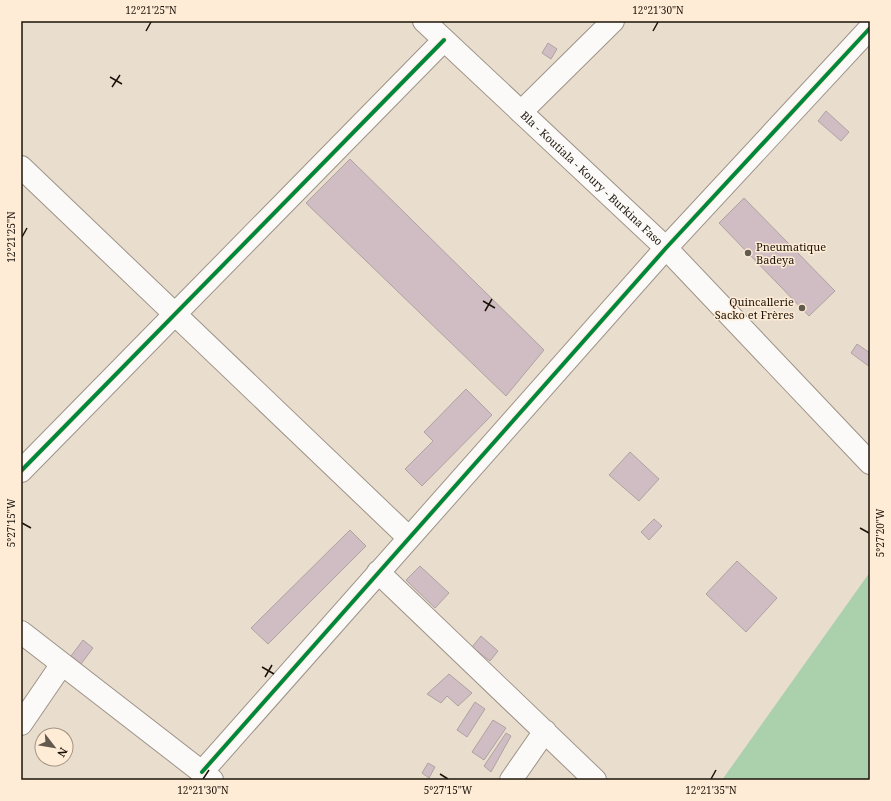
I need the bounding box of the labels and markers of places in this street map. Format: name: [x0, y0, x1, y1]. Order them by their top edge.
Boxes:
place label: Pneumatique Badeya: [756, 239, 826, 267]
marker: Pneumatique Badeya: [743, 248, 753, 258]
place label: Quincallerie Sacko et Frères: [715, 294, 794, 322]
marker: Quincallerie Sacko et Frères: [797, 303, 807, 313]

